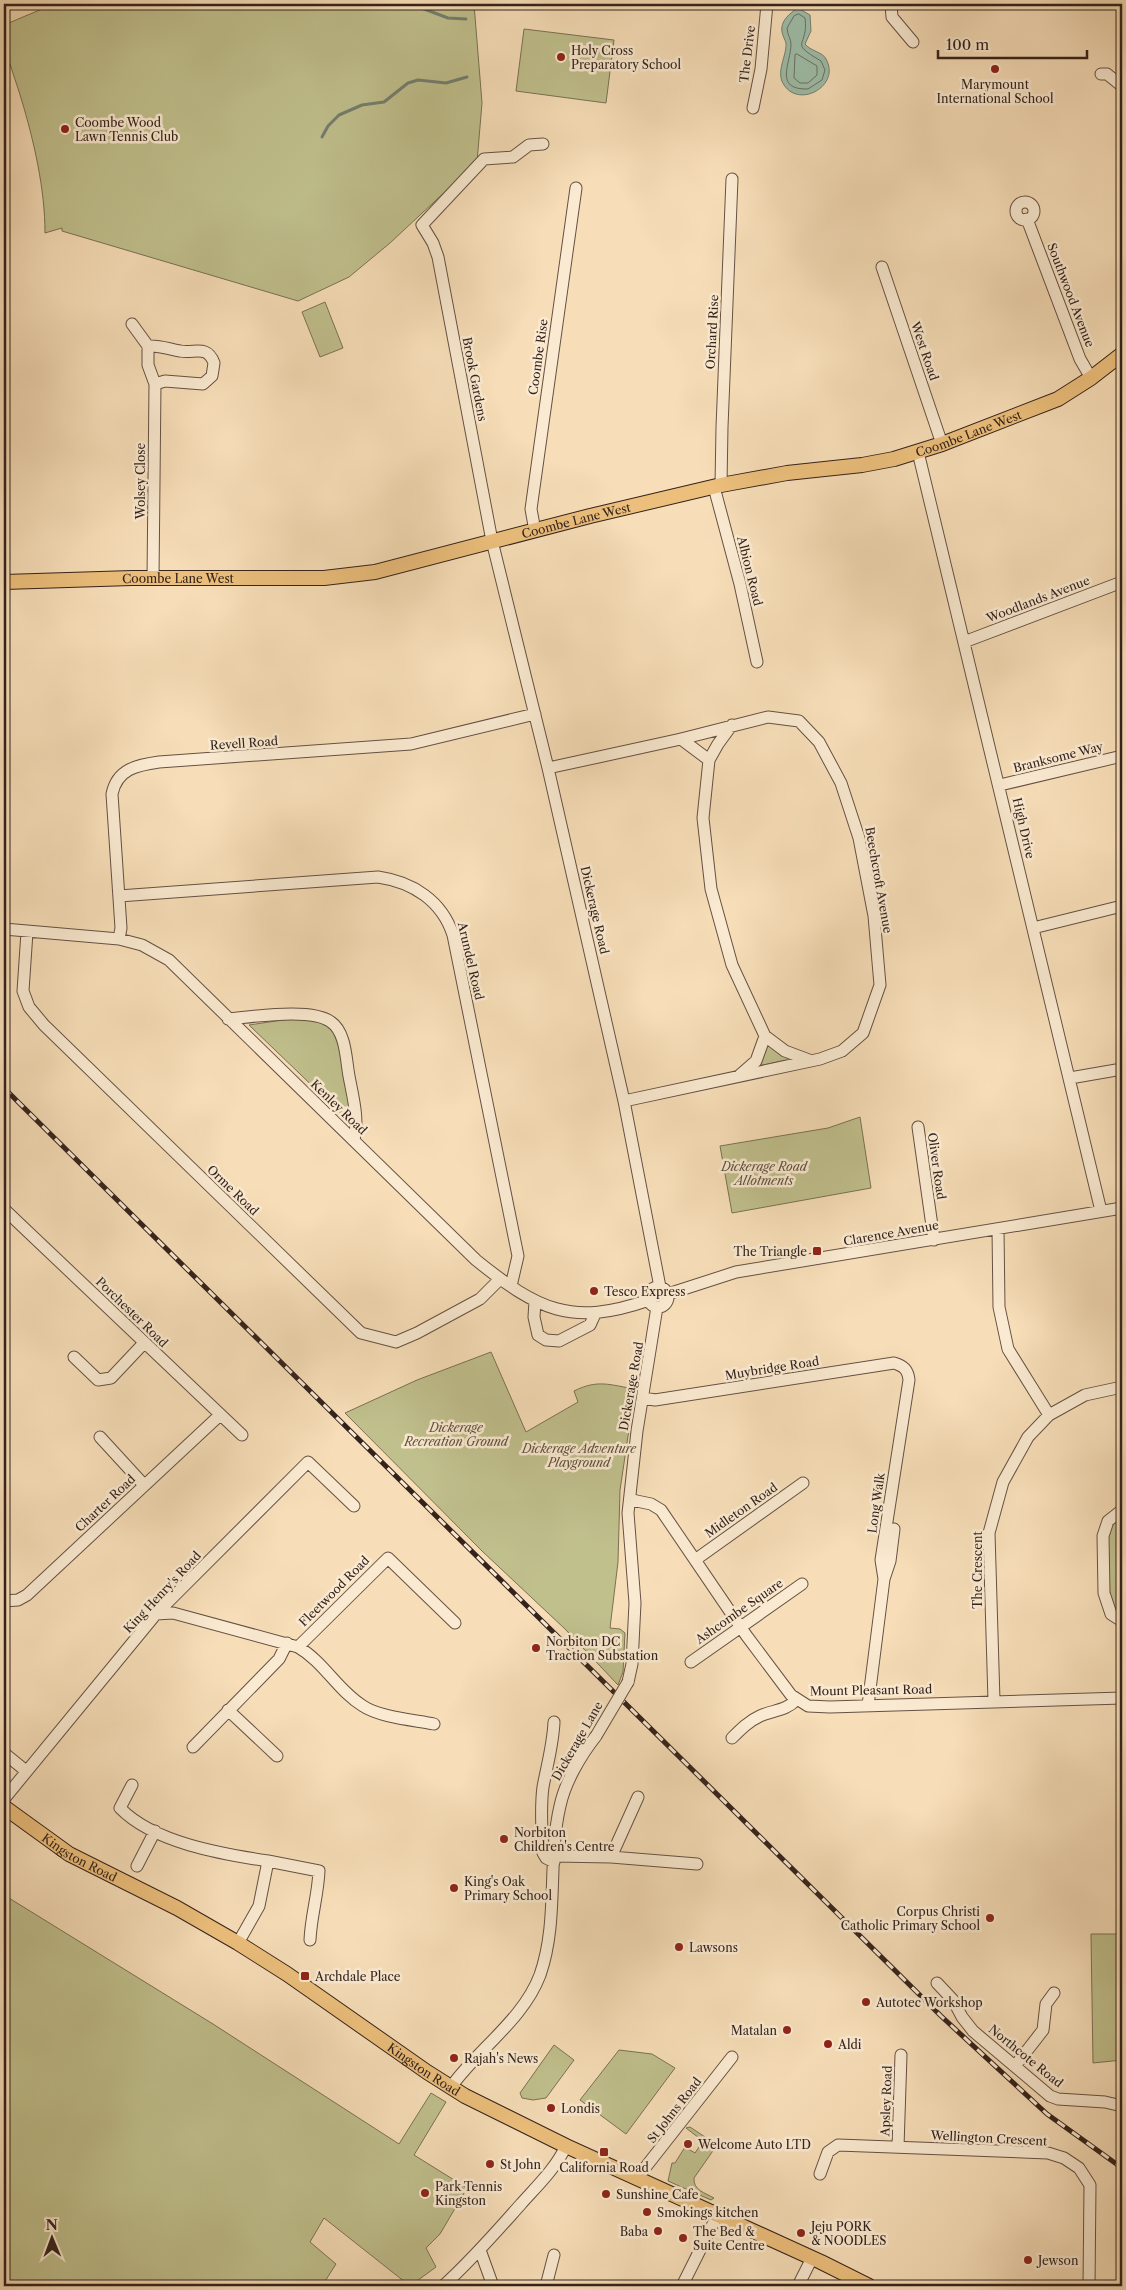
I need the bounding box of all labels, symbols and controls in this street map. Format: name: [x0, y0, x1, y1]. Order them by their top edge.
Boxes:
street label: The Drive: [736, 24, 758, 84]
scale bar: [938, 28, 1087, 60]
text: 100 m: [946, 35, 989, 54]
place label: Holy Cross Preparatory School: [571, 43, 681, 72]
marker: Holy Cross Preparatory School: [555, 51, 567, 63]
marker: Marymount International School: [989, 63, 1001, 75]
place label: Marymount International School: [936, 77, 1054, 106]
place label: Coombe Wood Lawn Tennis Club: [75, 115, 178, 144]
marker: Coombe Wood Lawn Tennis Club: [59, 123, 71, 135]
street label: Southwood Avenue: [1044, 241, 1098, 349]
street label: Orchard Rise: [703, 294, 721, 370]
street label: Coombe Rise: [525, 318, 551, 396]
street label: West Road: [908, 319, 942, 383]
street label: Brook Gardens: [459, 336, 491, 422]
street label: Coombe Lane West: [914, 406, 1024, 459]
street label: Wolsey Close: [133, 443, 148, 520]
street label: Coombe Lane West: [520, 499, 633, 541]
street label: Albion Road: [734, 534, 766, 608]
street label: Coombe Lane West: [122, 571, 235, 586]
street label: Woodlands Avenue: [983, 572, 1092, 626]
street label: Revell Road: [210, 733, 279, 753]
street label: Branksome Way: [1011, 739, 1105, 775]
street label: High Drive: [1010, 796, 1038, 860]
street label: Beechcroft Avenue: [862, 826, 896, 935]
street label: Dickerage Road: [578, 864, 613, 956]
street label: Arundel Road: [455, 920, 487, 1002]
street label: Kenley Road: [308, 1076, 371, 1138]
street label: Oliver Road: [925, 1132, 949, 1201]
park label: Dickerage Road Allotments: [720, 1159, 809, 1188]
street label: Orme Road: [204, 1162, 262, 1219]
street label: Clarence Avenue: [842, 1217, 940, 1249]
place label: The Triangle: [733, 1244, 807, 1259]
marker: The Triangle: [811, 1245, 823, 1257]
street label: Porchester Road: [93, 1274, 172, 1351]
place label: Tesco Express: [604, 1284, 685, 1299]
marker: Tesco Express: [588, 1285, 600, 1297]
street label: Dickerage Road: [616, 1340, 646, 1432]
street label: Muybridge Road: [724, 1353, 821, 1383]
park label: Dickerage Recreation Ground: [403, 1420, 510, 1449]
park label: Dickerage Adventure Playground: [521, 1441, 637, 1470]
street label: Charter Road: [72, 1471, 139, 1535]
street label: Long Walk: [864, 1471, 888, 1534]
street label: Midleton Road: [702, 1479, 781, 1541]
street label: The Crescent: [970, 1531, 985, 1609]
street label: King Henry's Road: [120, 1547, 204, 1636]
street label: Fleetwood Road: [296, 1552, 373, 1629]
street label: Ashcombe Square: [692, 1575, 786, 1647]
place label: Norbiton DC Traction Substation: [546, 1634, 659, 1663]
marker: Norbiton DC Traction Substation: [530, 1642, 542, 1654]
street label: Mount Pleasant Road: [810, 1681, 933, 1699]
street label: Dickerage Lane: [548, 1699, 606, 1783]
place label: Norbiton Children's Centre: [514, 1825, 615, 1854]
street label: Kingston Road: [39, 1830, 120, 1885]
marker: Norbiton Children's Centre: [498, 1833, 510, 1845]
place label: King's Oak Primary School: [464, 1874, 552, 1903]
marker: King's Oak Primary School: [448, 1882, 460, 1894]
place label: Corpus Christi Catholic Primary School: [841, 1904, 980, 1933]
marker: Corpus Christi Catholic Primary School: [984, 1912, 996, 1924]
place label: Lawsons: [689, 1940, 738, 1955]
marker: Lawsons: [673, 1941, 685, 1953]
place label: Archdale Place: [314, 1969, 401, 1984]
marker: Archdale Place: [299, 1970, 311, 1982]
place label: Autotec Workshop: [875, 1995, 983, 2010]
marker: Autotec Workshop: [860, 1996, 872, 2008]
street label: Northcote Road: [986, 2021, 1067, 2091]
place label: Matalan: [731, 2023, 777, 2038]
marker: Matalan: [781, 2024, 793, 2036]
place label: Aldi: [837, 2037, 862, 2052]
marker: Aldi: [822, 2038, 834, 2050]
street label: Kingston Road: [385, 2039, 464, 2099]
place label: Rajah's News: [464, 2051, 538, 2066]
marker: Rajah's News: [448, 2052, 460, 2064]
street label: Apsley Road: [877, 2065, 895, 2138]
street label: St Johns Road: [644, 2074, 705, 2146]
place label: Londis: [561, 2101, 600, 2116]
marker: Londis: [545, 2102, 557, 2114]
street label: Wellington Crescent: [929, 2127, 1048, 2149]
place label: Welcome Auto LTD: [697, 2137, 811, 2152]
marker: Welcome Auto LTD: [682, 2138, 694, 2150]
marker: California Road: [598, 2146, 610, 2158]
place label: St John: [500, 2157, 542, 2172]
marker: St John: [484, 2158, 496, 2170]
place label: California Road: [559, 2160, 649, 2175]
place label: Park Tennis Kingston: [435, 2179, 502, 2208]
marker: Park Tennis Kingston: [419, 2187, 431, 2199]
place label: Sunshine Cafe: [616, 2187, 699, 2202]
marker: Sunshine Cafe: [600, 2188, 612, 2200]
place label: Smokings kitchen: [657, 2205, 759, 2220]
marker: Smokings kitchen: [641, 2206, 653, 2218]
north arrow: [28, 2212, 78, 2262]
text: N: [46, 2216, 58, 2234]
place label: Jeju PORK & NOODLES: [809, 2219, 886, 2248]
place label: Baba: [620, 2224, 649, 2239]
place label: The Bed & Suite Centre: [693, 2224, 765, 2253]
marker: Baba: [652, 2225, 664, 2237]
marker: Jeju PORK & NOODLES: [795, 2227, 807, 2239]
marker: The Bed & Suite Centre: [677, 2232, 689, 2244]
place label: Jewson: [1036, 2253, 1079, 2268]
marker: Jewson: [1022, 2254, 1034, 2266]

